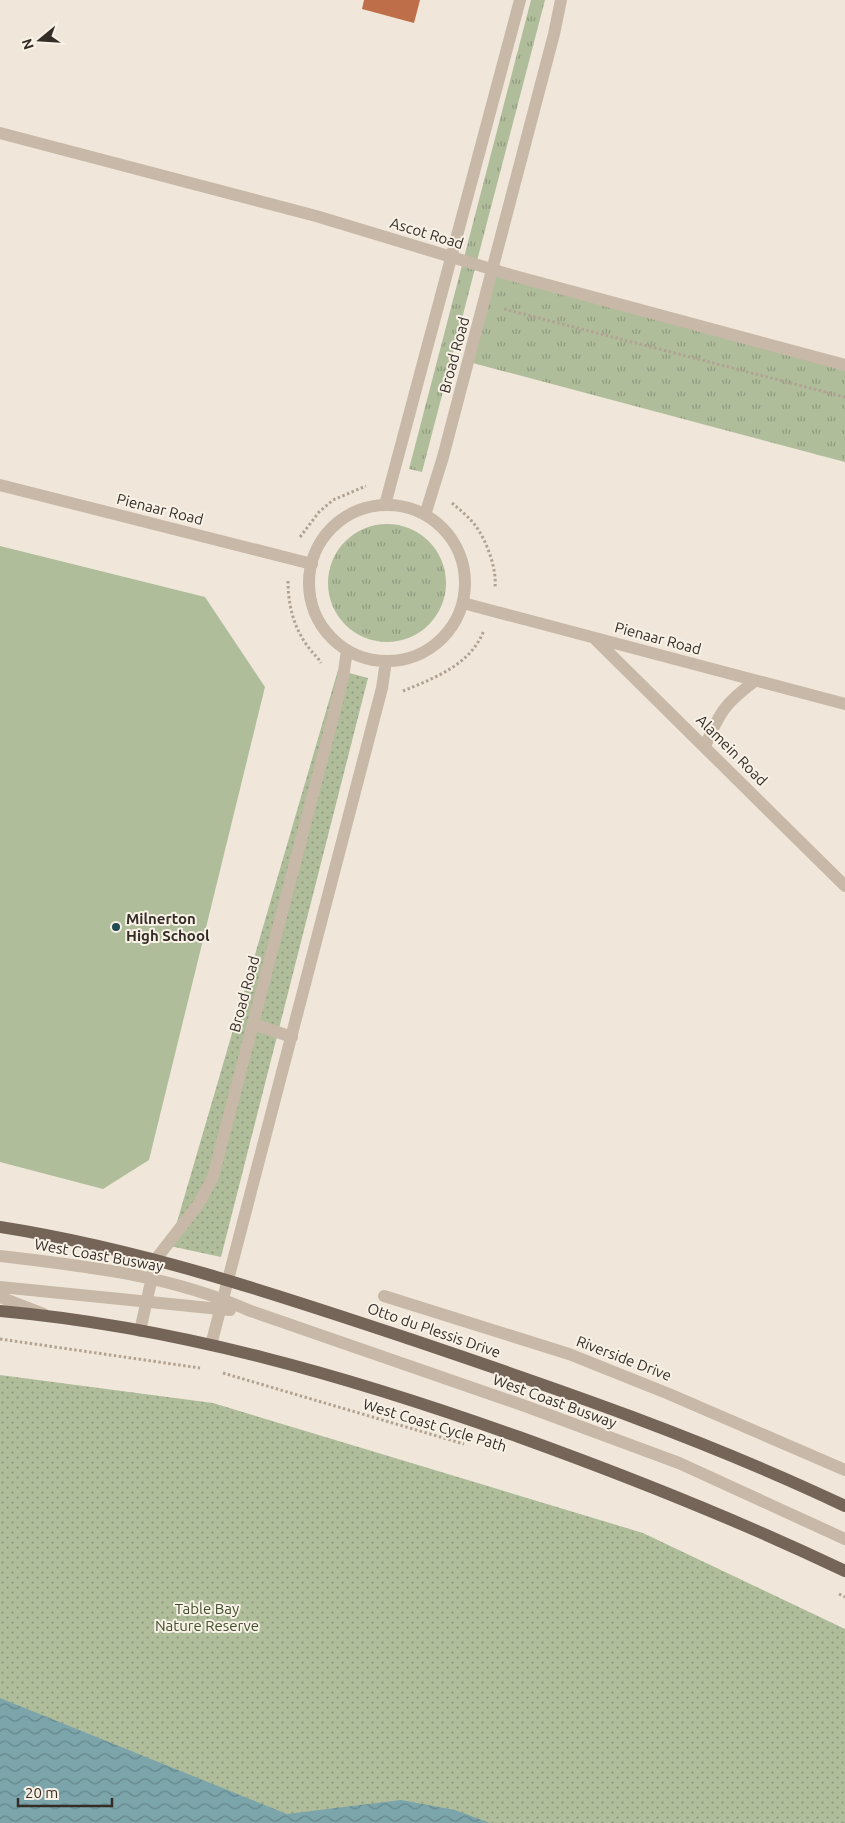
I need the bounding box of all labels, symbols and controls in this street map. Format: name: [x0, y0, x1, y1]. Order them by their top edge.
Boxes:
north arrow: [15, 15, 65, 65]
text: N: [18, 37, 37, 51]
street label: Ascot Road: [388, 214, 466, 252]
street label: Broad Road: [436, 315, 472, 395]
street label: Pienaar Road: [115, 490, 205, 528]
street label: Pienaar Road: [613, 618, 703, 658]
street label: Alamein Road: [693, 711, 771, 789]
place label: Milnerton High School: [126, 910, 210, 944]
marker: Milnerton High School: [110, 921, 122, 933]
street label: Broad Road: [226, 954, 262, 1034]
street label: West Coast Busway: [33, 1235, 165, 1275]
street label: Otto du Plessis Drive: [365, 1299, 503, 1361]
street label: Riverside Drive: [574, 1332, 674, 1384]
street label: West Coast Busway: [491, 1371, 619, 1431]
street label: West Coast Cycle Path: [361, 1395, 509, 1455]
park label: Table Bay Nature Reserve: [155, 1600, 259, 1634]
scale bar: [18, 1776, 111, 1808]
text: 20 m: [25, 1784, 58, 1801]

